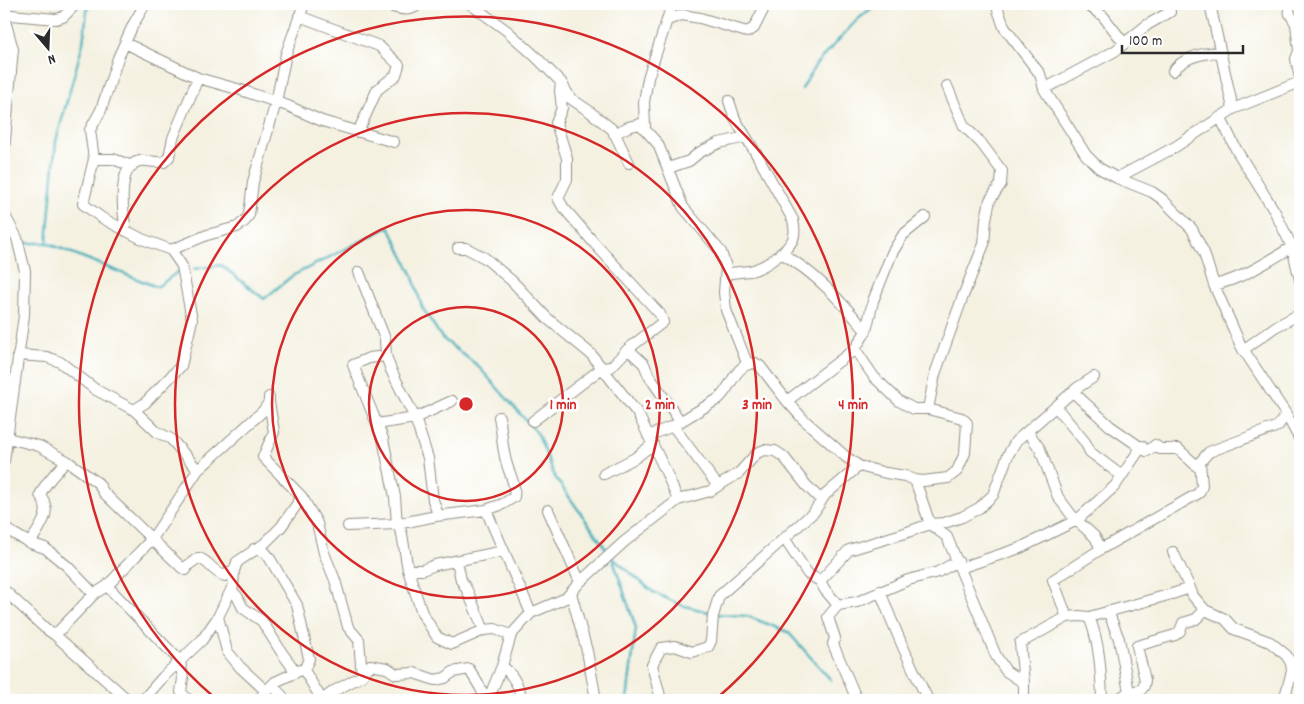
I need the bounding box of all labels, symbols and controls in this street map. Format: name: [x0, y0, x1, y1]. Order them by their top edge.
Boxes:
north arrow: [22, 22, 72, 72]
scale bar: [1122, 22, 1243, 54]
text: 100 m: [1129, 31, 1162, 53]
text: N: [45, 48, 58, 69]
centre of rings: [457, 395, 475, 413]
text: 1 min: [550, 395, 576, 417]
text: 2 min: [645, 395, 675, 417]
text: 3 min: [742, 395, 772, 417]
text: 4 min: [838, 395, 868, 417]

